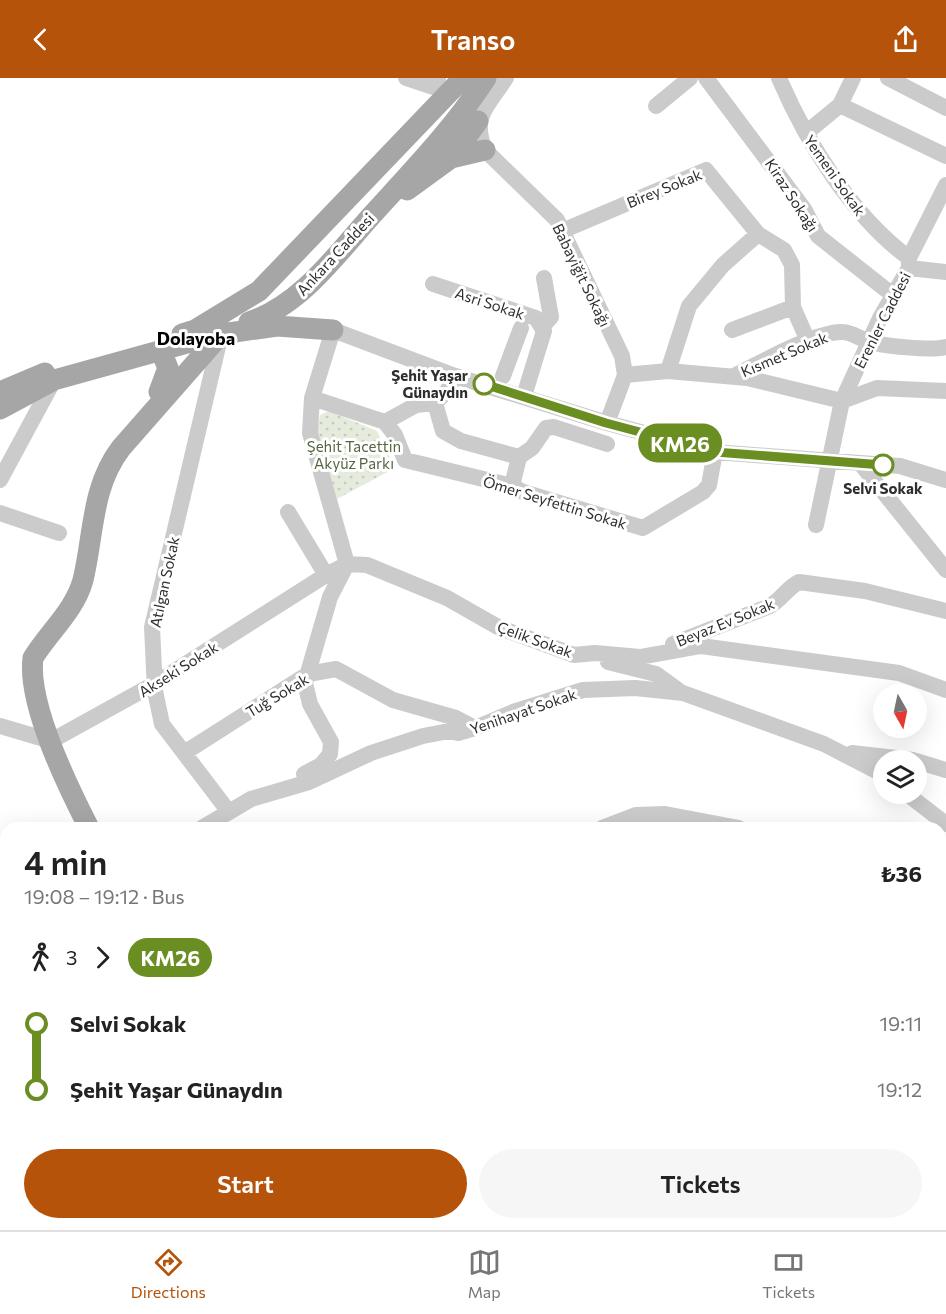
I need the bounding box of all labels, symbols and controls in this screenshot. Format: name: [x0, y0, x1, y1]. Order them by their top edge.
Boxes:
icon: back: [24, 23, 57, 56]
text: Transo: [431, 23, 515, 56]
icon: share: [889, 23, 922, 56]
street label: Yemeni Sokak: [801, 131, 869, 219]
street label: Kiraz Sokağı: [762, 155, 822, 235]
street label: Birey Sokak: [624, 165, 704, 211]
street label: Ankara Caddesi: [292, 209, 378, 299]
street label: Babayiğit Sokağı: [549, 221, 615, 329]
street label: Erenler Caddesi: [850, 269, 914, 371]
street label: Asri Sokak: [453, 283, 527, 323]
district label: Dolayoba: [157, 327, 235, 349]
street label: Kısmet Sokak: [738, 328, 830, 380]
place label: Şehit Yaşar Günaydın: [391, 366, 468, 401]
marker: Şehit Yaşar Günaydın: [473, 373, 495, 395]
line badge: KM26: [638, 424, 722, 463]
text: KM26: [650, 431, 710, 456]
park label: Şehit Tacettin Akyüz Parkı: [307, 437, 401, 472]
marker: Selvi Sokak: [872, 454, 894, 476]
street label: Ömer Seyfettin Sokak: [481, 472, 629, 532]
place label: Selvi Sokak: [843, 479, 923, 497]
street label: Atılgan Sokak: [146, 535, 182, 629]
street label: Beyaz Ev Sokak: [673, 594, 777, 650]
street label: Çelik Sokak: [495, 617, 575, 661]
street label: Akseki Sokak: [135, 638, 221, 700]
street label: Tuğ Sokak: [243, 669, 311, 721]
street label: Yenihayat Sokak: [467, 684, 579, 738]
north arrow: [873, 684, 927, 738]
map controls: [873, 684, 927, 804]
button: layers: [873, 750, 927, 804]
text: 4 min: [24, 841, 107, 882]
text: ₺36: [880, 860, 922, 887]
text: 19:08 – 19:12 · Bus: [24, 884, 185, 908]
icon: walk: [24, 941, 57, 974]
icon: forward: [86, 941, 119, 974]
text: 3: [66, 945, 77, 969]
text: KM26: [140, 945, 200, 970]
text: Selvi Sokak: [70, 1010, 186, 1037]
text: 19:11: [879, 1011, 922, 1035]
text: Şehit Yaşar Günaydın: [70, 1076, 283, 1103]
text: 19:12: [877, 1077, 922, 1101]
button: Start: [24, 1149, 467, 1218]
button: Tickets: [479, 1149, 922, 1218]
tab: Directions: [131, 1246, 206, 1301]
tab: Map: [468, 1246, 501, 1301]
tab: Tickets: [762, 1246, 815, 1301]

